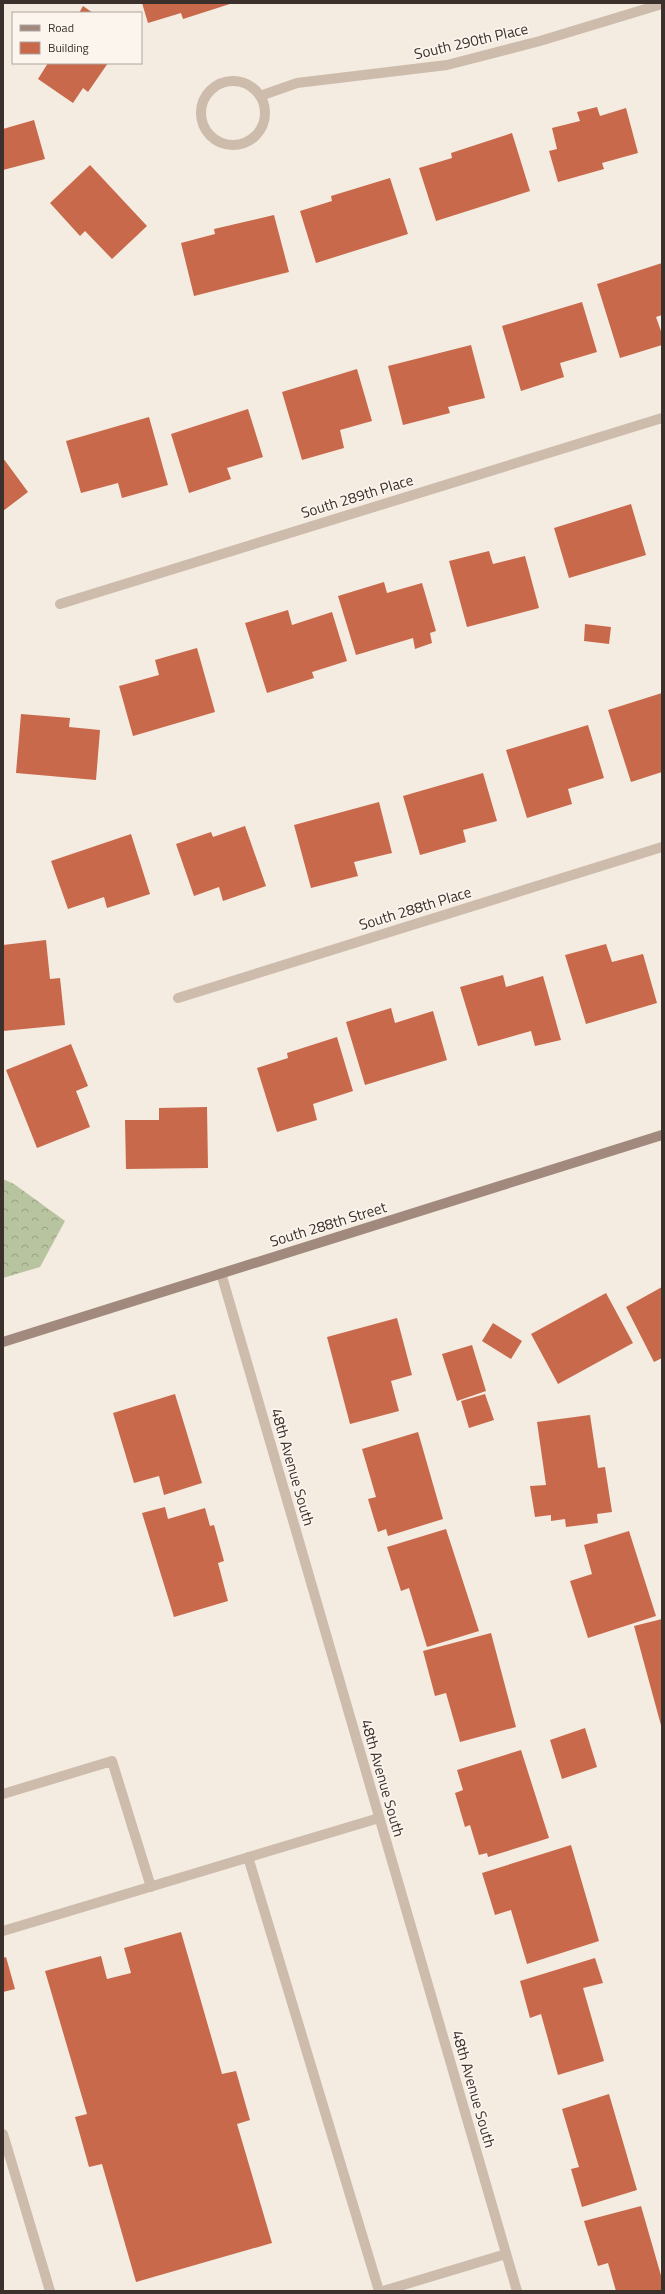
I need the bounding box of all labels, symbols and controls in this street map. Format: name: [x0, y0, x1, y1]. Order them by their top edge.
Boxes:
legend: [12, 12, 142, 64]
street label: South 290th Place: [412, 17, 530, 65]
text: Road: [48, 18, 74, 37]
text: Building: [48, 38, 89, 57]
street label: South 289th Place: [298, 468, 416, 524]
street label: South 288th Place: [356, 880, 474, 936]
street label: South 288th Street: [267, 1195, 390, 1253]
street label: 48th Avenue South: [265, 1406, 321, 1528]
street label: 48th Avenue South: [355, 1717, 411, 1839]
street label: 48th Avenue South: [446, 2028, 502, 2150]

